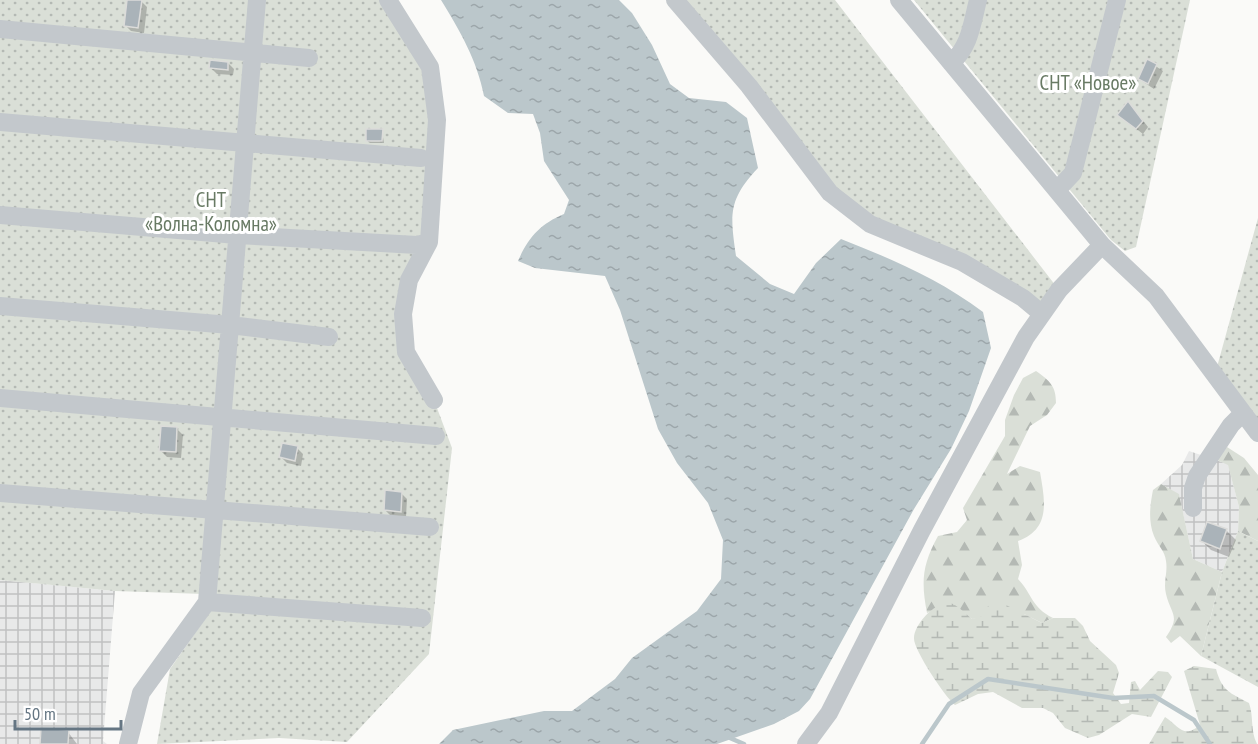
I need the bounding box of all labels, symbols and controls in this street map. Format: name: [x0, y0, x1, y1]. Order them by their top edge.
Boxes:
park label: СНТ «Новое»: [1040, 69, 1136, 96]
park label: СНТ «Волна-Коломна»: [145, 186, 277, 237]
scale bar: [15, 693, 122, 731]
text: 50 m: [24, 702, 56, 725]

